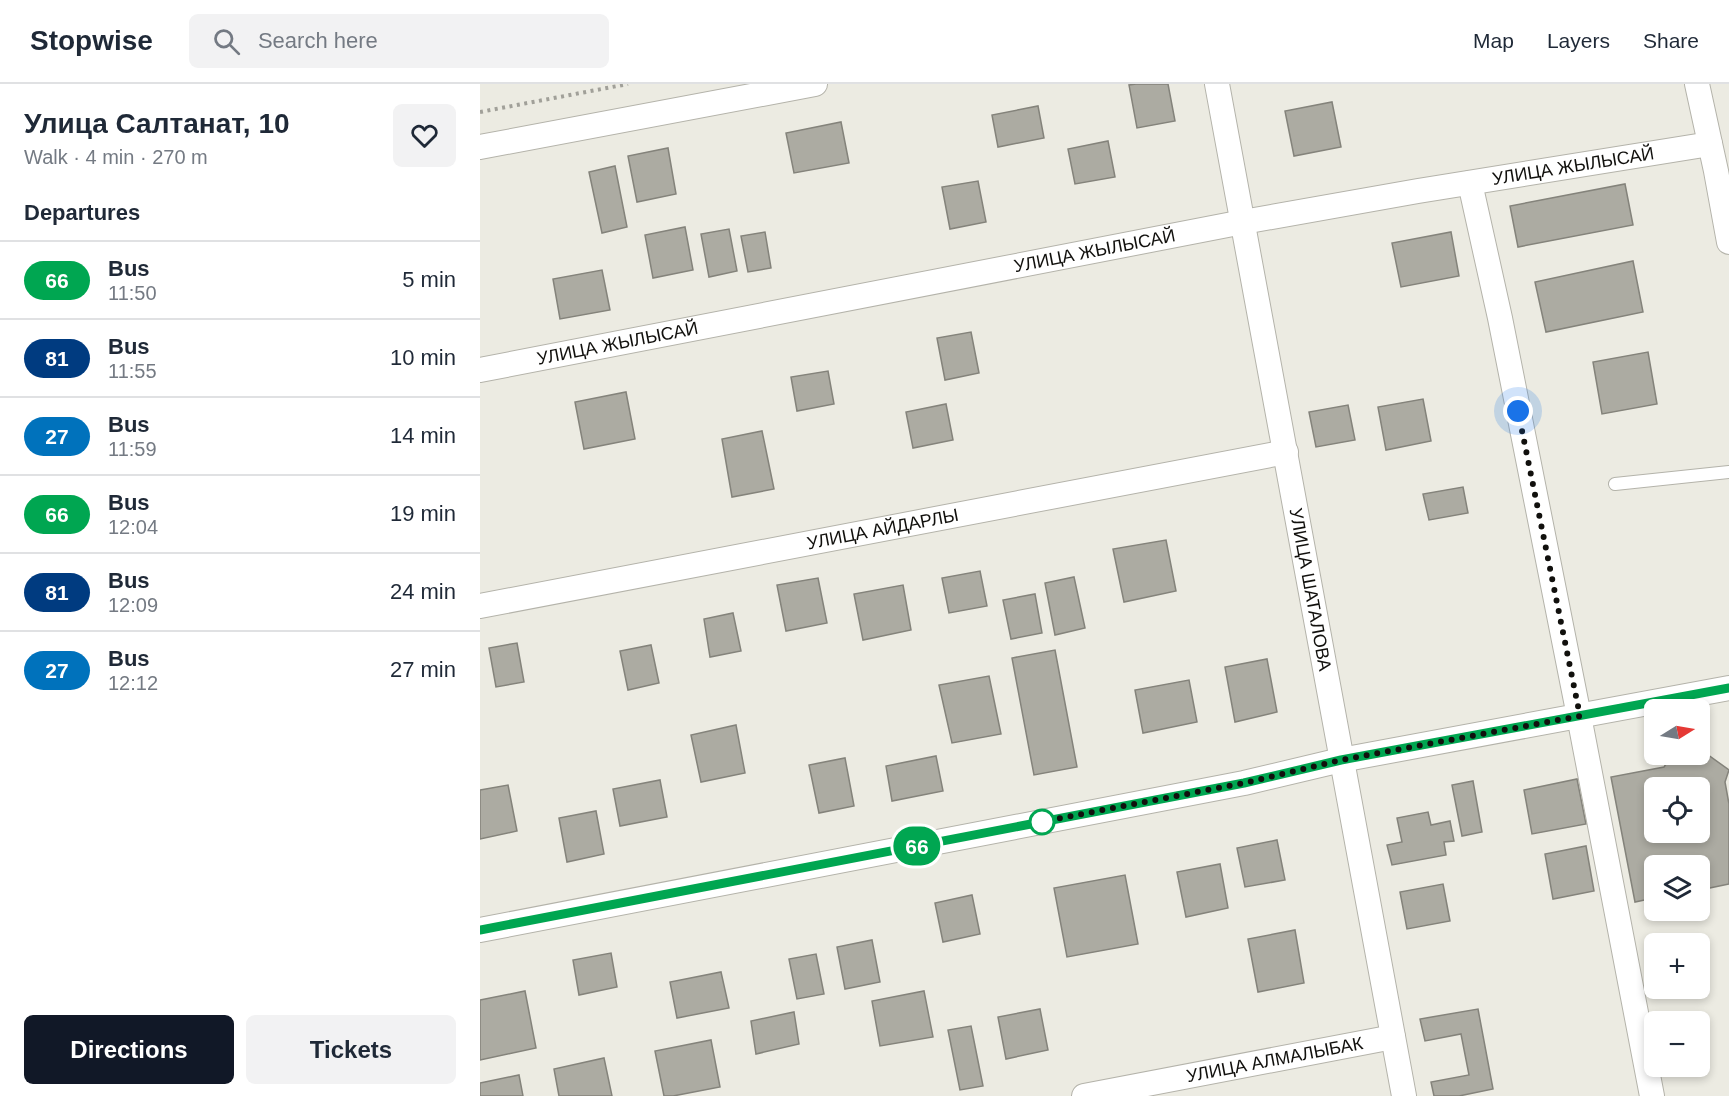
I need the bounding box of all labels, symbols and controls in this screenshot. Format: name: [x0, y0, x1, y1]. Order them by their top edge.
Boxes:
search box: [189, 14, 609, 68]
text: Stopwise: [30, 25, 153, 56]
icon: search: [210, 25, 243, 58]
text: Search here: [258, 28, 378, 53]
text: Map: [1473, 29, 1514, 52]
text: Layers: [1547, 29, 1610, 52]
text: Share: [1643, 29, 1699, 52]
button: heart: [393, 104, 456, 167]
text: Улица Салтанат, 10: [24, 108, 290, 139]
street label: УЛИЦА ЖЫЛЫСАЙ: [1491, 142, 1656, 189]
text: Walk · 4 min · 270 m: [24, 146, 208, 168]
text: Departures: [24, 200, 140, 225]
street label: УЛИЦА ЖЫЛЫСАЙ: [1012, 224, 1177, 276]
text: Bus: [108, 256, 150, 281]
text: 5 min: [402, 267, 456, 292]
text: 66: [45, 269, 69, 292]
text: 11:50: [108, 282, 157, 304]
street label: УЛИЦА ЖЫЛЫСАЙ: [535, 317, 700, 369]
text: Bus: [108, 334, 150, 359]
text: 10 min: [390, 345, 456, 370]
text: 81: [45, 347, 69, 370]
text: 11:55: [108, 360, 157, 382]
your location: [1503, 396, 1533, 426]
text: Bus: [108, 412, 150, 437]
text: 14 min: [390, 423, 456, 448]
text: 27: [45, 425, 69, 448]
text: 11:59: [108, 438, 157, 460]
text: Bus: [108, 490, 150, 515]
text: 19 min: [390, 501, 456, 526]
text: 66: [45, 503, 69, 526]
street label: УЛИЦА АЙДАРЛЫ: [805, 505, 960, 553]
street label: УЛИЦА ШАТАЛОВА: [1286, 506, 1335, 672]
text: 12:04: [108, 516, 158, 538]
text: Bus: [108, 568, 150, 593]
text: 24 min: [390, 579, 456, 604]
text: 81: [45, 581, 69, 604]
text: 12:09: [108, 594, 158, 616]
text: Bus: [108, 646, 150, 671]
text: 27 min: [390, 657, 456, 682]
text: 27: [45, 659, 69, 682]
text: 12:12: [108, 672, 158, 694]
north arrow: [1644, 699, 1710, 765]
map controls: [1644, 699, 1710, 1077]
button: locate: [1644, 777, 1710, 843]
unlabelled marker: [1029, 809, 1055, 835]
line badge: 66: [890, 826, 944, 866]
text: 66: [905, 835, 929, 858]
button: layers: [1644, 855, 1710, 921]
button: +: [1644, 933, 1710, 999]
button: −: [1644, 1011, 1710, 1077]
button: Directions: [24, 1015, 234, 1084]
button: Tickets: [246, 1015, 456, 1084]
street label: УЛИЦА АЛМАЛЫБАК: [1185, 1033, 1365, 1086]

